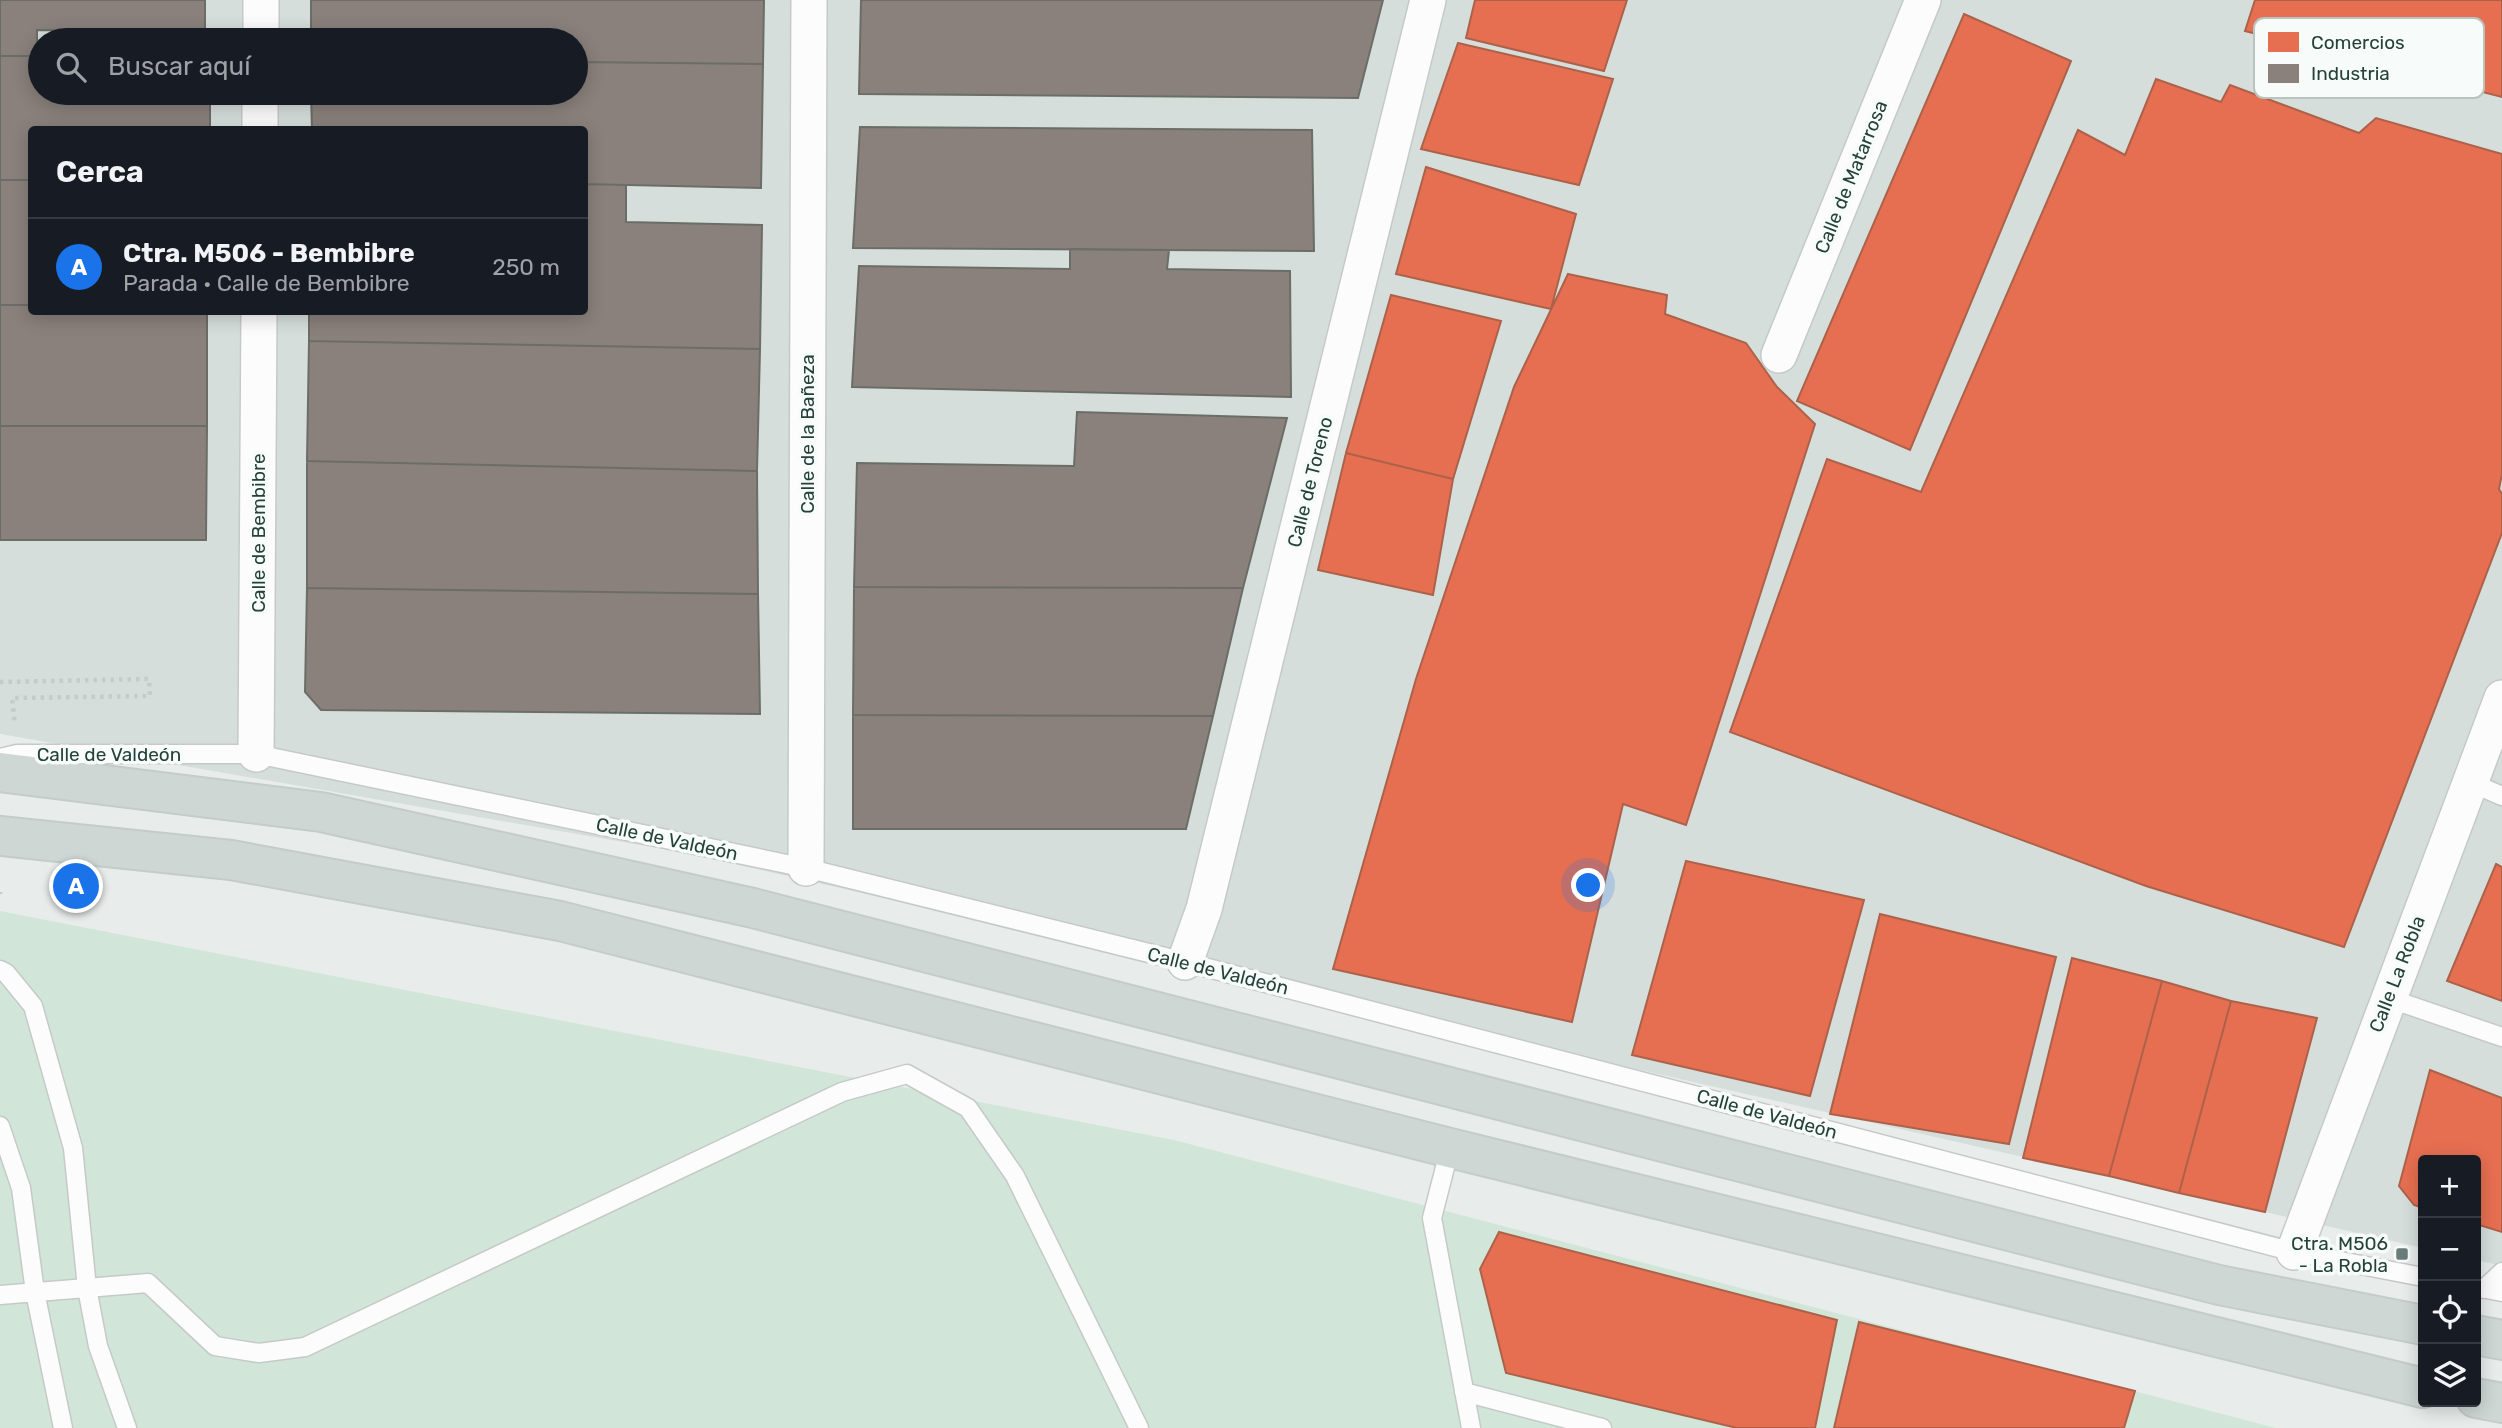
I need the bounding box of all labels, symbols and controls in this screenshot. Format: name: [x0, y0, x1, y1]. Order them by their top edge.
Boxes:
legend: [2254, 18, 2484, 98]
search box: [28, 28, 588, 105]
text: Comercios: [2311, 31, 2405, 54]
icon: search: [52, 48, 90, 86]
text: Buscar aquí: [108, 51, 250, 82]
text: Industria: [2311, 62, 2390, 85]
street label: Calle de Matarrosa: [1810, 97, 1892, 257]
text: Cerca: [56, 154, 144, 190]
text: Ctra. M506 - Bembibre: [123, 238, 415, 269]
text: A: [71, 253, 87, 281]
text: 250 m: [492, 253, 560, 281]
text: Parada · Calle de Bembibre: [123, 269, 410, 297]
street label: Calle de la Bañeza: [796, 354, 819, 514]
street label: Calle de Toreno: [1283, 414, 1337, 550]
street label: Calle de Bembibre: [247, 453, 270, 613]
street label: Calle de Valdeón: [37, 743, 181, 766]
street label: Calle de Valdeón: [594, 813, 740, 865]
pin: A: [53, 860, 99, 912]
your location: [1571, 868, 1605, 902]
street label: Calle La Robla: [2364, 912, 2430, 1036]
street label: Calle de Valdeón: [1145, 942, 1291, 1000]
street label: Calle de Valdeón: [1694, 1084, 1840, 1144]
map controls: [2418, 1155, 2481, 1407]
button: +: [2418, 1155, 2481, 1218]
button: −: [2418, 1218, 2481, 1281]
place label: Ctra. M506 - La Robla: [2291, 1232, 2388, 1277]
marker: Ctra. M506 - La Robla: [2394, 1246, 2410, 1262]
button: locate: [2418, 1281, 2481, 1344]
button: layers: [2418, 1344, 2481, 1407]

